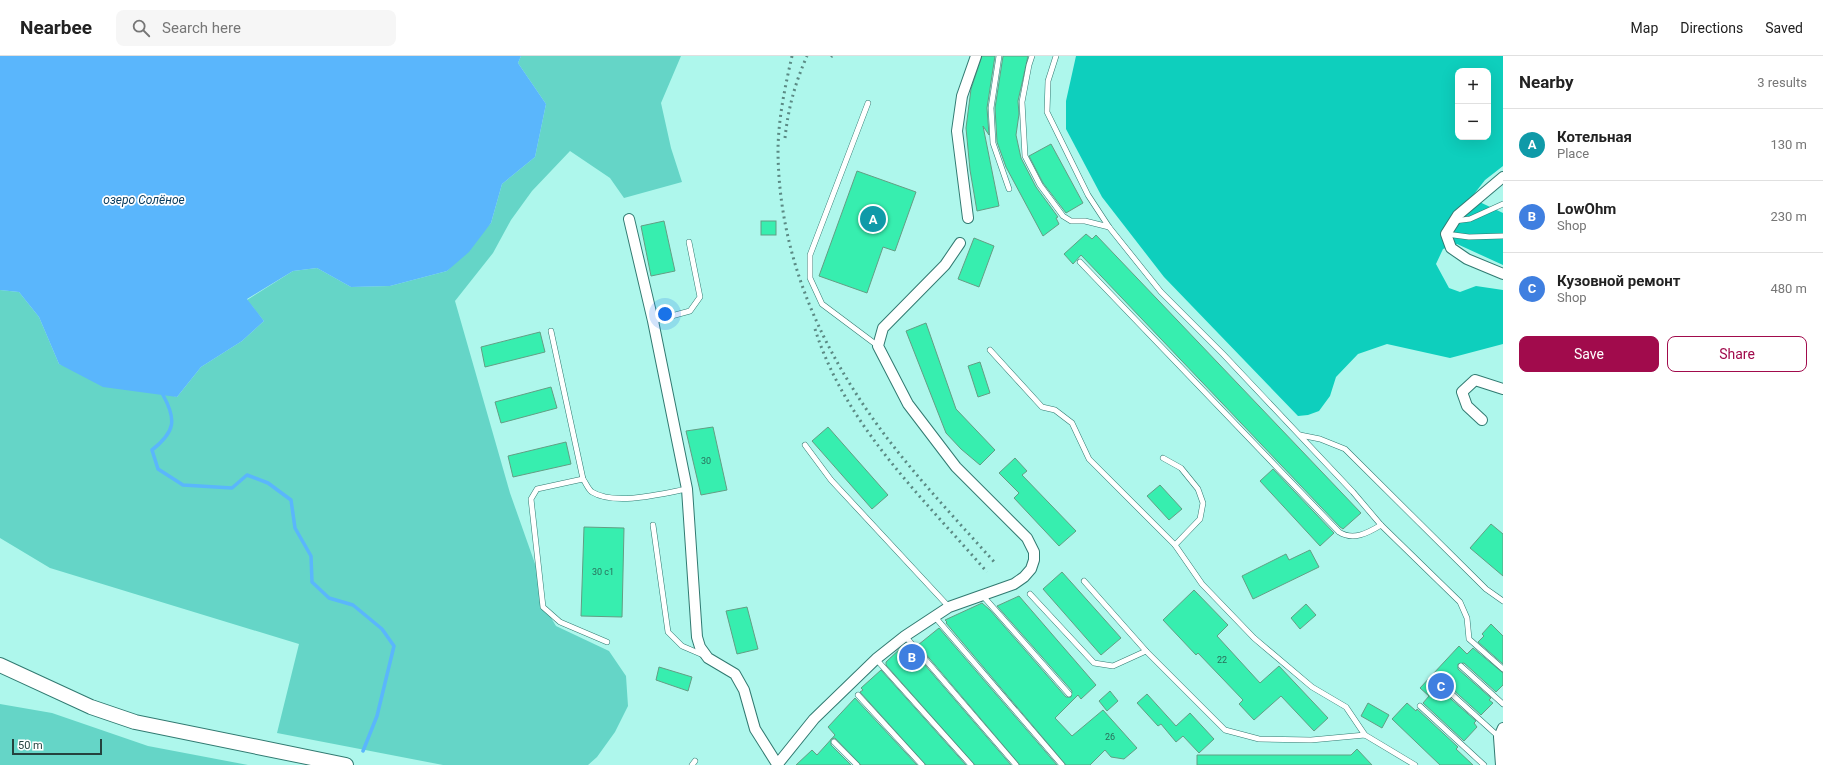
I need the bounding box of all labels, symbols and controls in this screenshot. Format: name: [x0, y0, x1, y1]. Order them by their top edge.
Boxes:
search box: [116, 10, 396, 46]
text: Nearbee: [20, 16, 92, 39]
icon: search: [130, 17, 152, 39]
text: Search here: [162, 19, 241, 37]
text: Map: [1631, 20, 1658, 36]
text: Directions: [1680, 20, 1743, 36]
text: Saved: [1765, 20, 1803, 36]
map controls: [1455, 68, 1491, 140]
button: +: [1455, 68, 1491, 104]
text: Nearby: [1519, 72, 1574, 92]
text: 3 results: [1757, 75, 1807, 90]
button: −: [1455, 104, 1491, 140]
text: Котельная: [1557, 128, 1632, 146]
text: A: [1528, 137, 1536, 152]
text: 130 m: [1770, 137, 1807, 152]
text: Place: [1557, 146, 1589, 161]
water label: озеро Солёное: [103, 193, 185, 207]
text: LowOhm: [1557, 200, 1616, 218]
pin: A: [860, 204, 886, 234]
text: B: [1528, 209, 1536, 224]
text: 230 m: [1770, 209, 1807, 224]
text: Shop: [1557, 218, 1587, 233]
text: Кузовной ремонт: [1557, 272, 1680, 290]
text: C: [1528, 281, 1536, 296]
text: 480 m: [1770, 281, 1807, 296]
text: Shop: [1557, 290, 1587, 305]
your location: [655, 304, 675, 324]
button: Save: [1519, 336, 1659, 372]
button: Share: [1667, 336, 1807, 372]
house number: 30: [701, 456, 711, 466]
house number: 30 с1: [592, 567, 614, 577]
pin: B: [899, 642, 925, 672]
house number: 22: [1217, 655, 1227, 665]
pin: C: [1428, 671, 1454, 701]
house number: 26: [1105, 732, 1115, 742]
scale bar: [12, 737, 102, 756]
text: 50 m: [18, 739, 43, 752]

